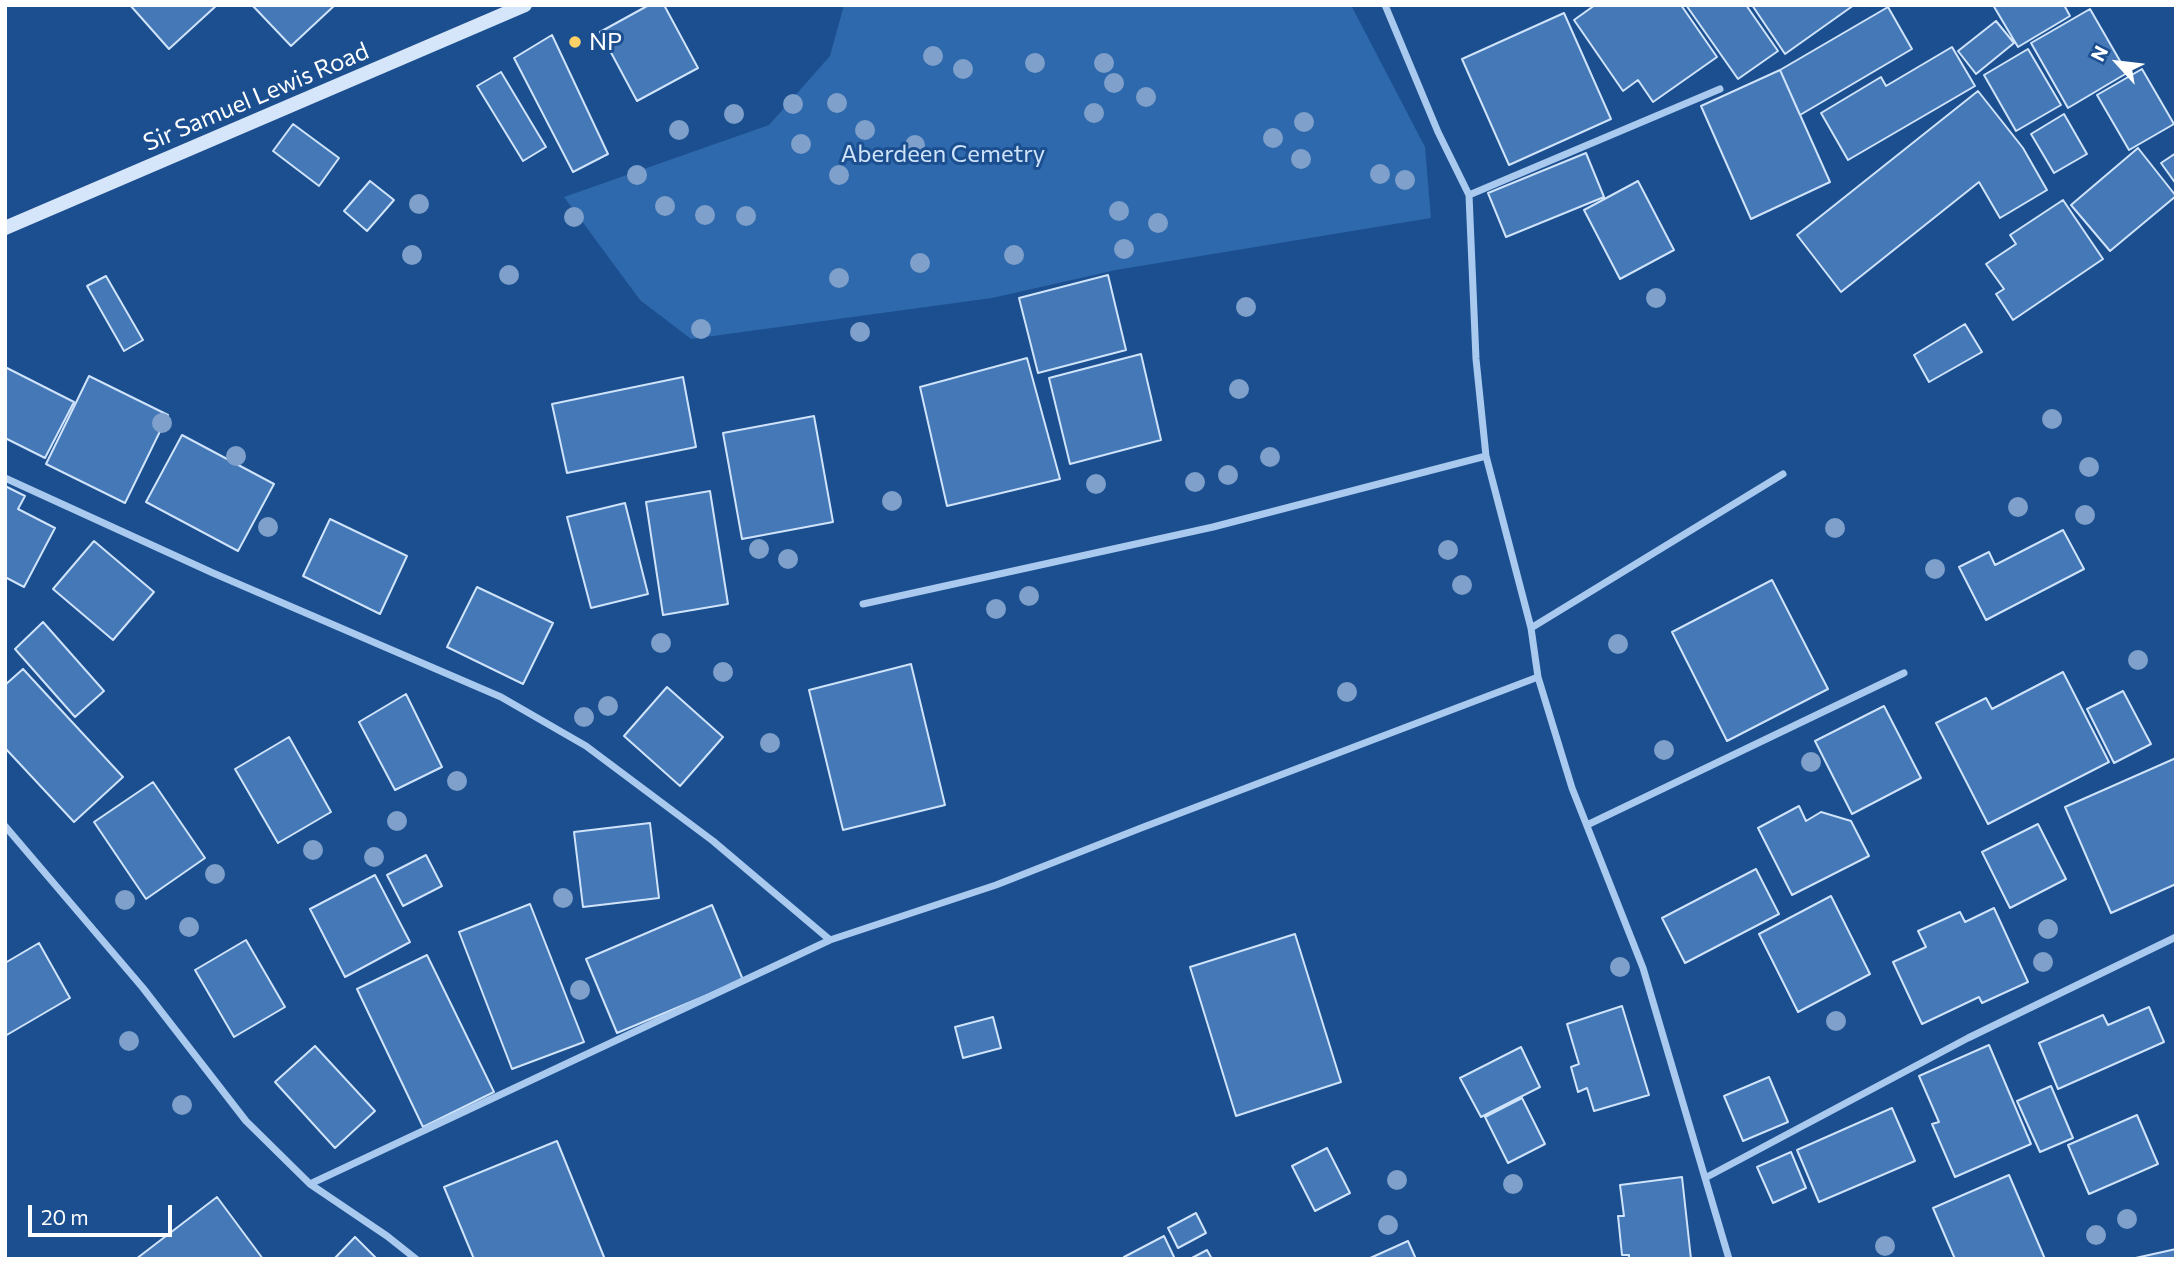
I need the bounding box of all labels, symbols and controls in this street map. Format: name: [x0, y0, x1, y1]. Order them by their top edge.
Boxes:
place label: NP: [589, 28, 622, 56]
north arrow: [2083, 28, 2153, 98]
marker: NP: [567, 34, 583, 50]
street label: Sir Samuel Lewis Road: [139, 37, 373, 157]
text: N: [2085, 42, 2112, 65]
park label: Aberdeen Cemetry: [841, 140, 1045, 168]
scale bar: [32, 1190, 175, 1234]
text: 20 m: [41, 1204, 89, 1229]

